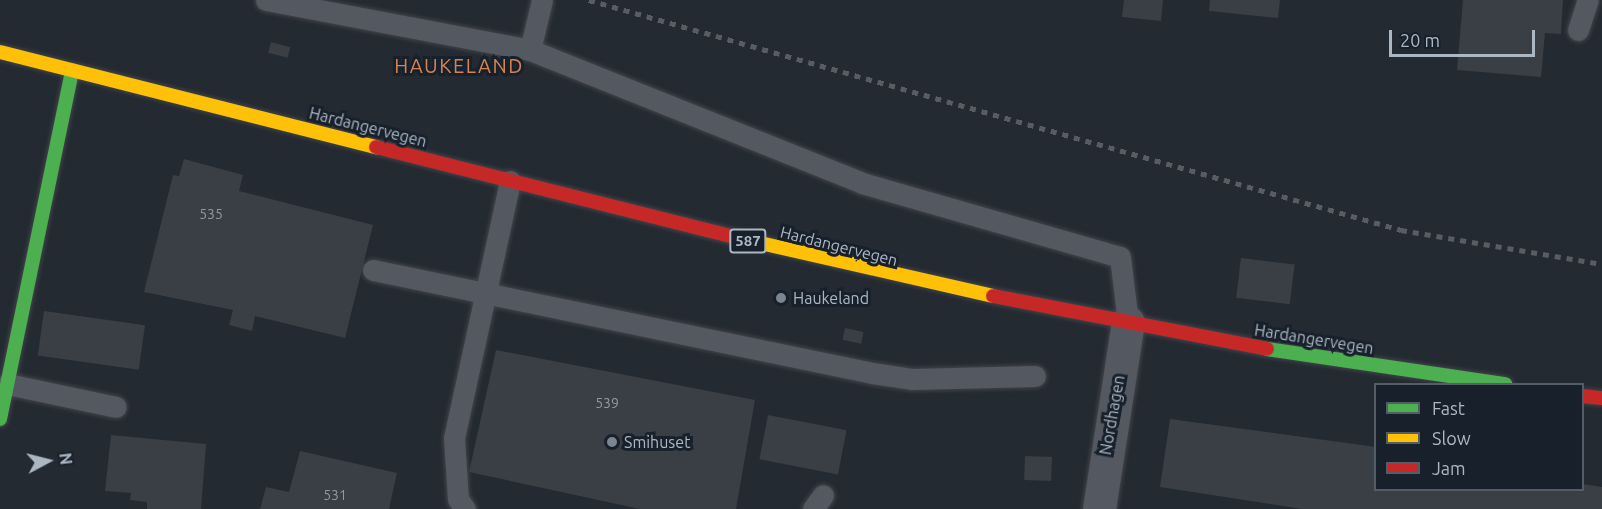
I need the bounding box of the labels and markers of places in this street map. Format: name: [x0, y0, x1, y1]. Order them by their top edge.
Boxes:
place label: Haukeland: [793, 288, 869, 308]
marker: Haukeland: [774, 291, 788, 305]
place label: Smihuset: [624, 432, 690, 452]
marker: Smihuset: [605, 435, 619, 449]

